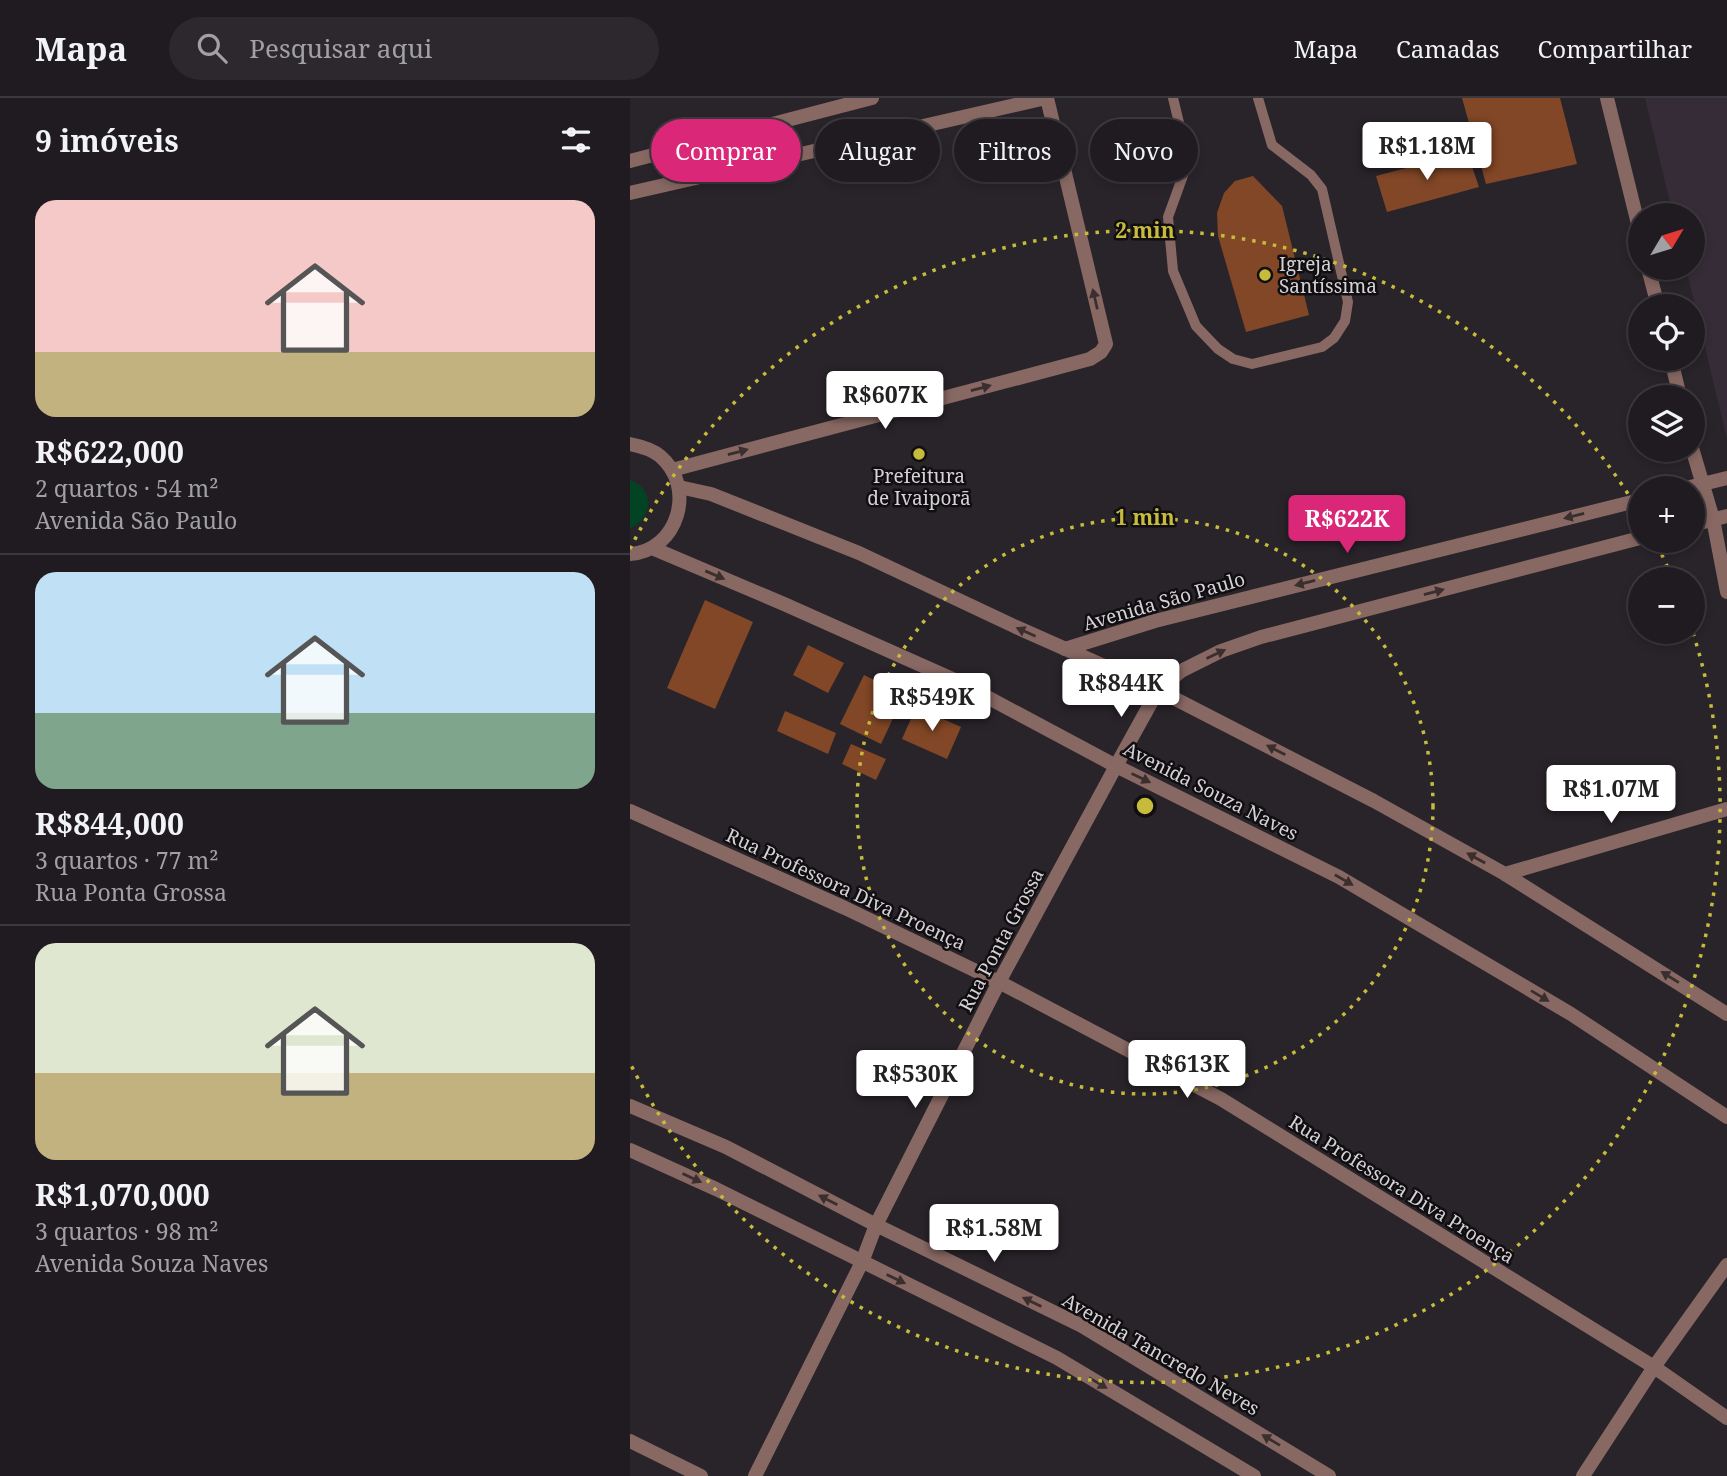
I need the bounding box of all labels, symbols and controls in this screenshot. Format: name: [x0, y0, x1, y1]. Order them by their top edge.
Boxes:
search box: [169, 17, 659, 80]
text: Mapa: [35, 26, 127, 71]
icon: search: [193, 29, 231, 67]
text: Pesquisar aqui: [249, 30, 432, 66]
text: Mapa: [1294, 32, 1358, 65]
text: Camadas: [1396, 32, 1500, 65]
text: Compartilhar: [1538, 32, 1692, 65]
chip: Comprar: [651, 119, 801, 182]
chip: Alugar: [815, 119, 940, 182]
chip: Filtros: [954, 119, 1076, 182]
chip: Novo: [1090, 119, 1198, 182]
text: 9 imóveis: [35, 120, 179, 161]
icon: filters: [557, 121, 595, 159]
pin: R$1.18M: [1362, 122, 1492, 182]
text: R$1.18M: [1378, 129, 1476, 161]
north arrow: [1628, 203, 1704, 280]
map controls: [1628, 203, 1705, 644]
text: 2 min: [1115, 216, 1175, 244]
icon: home: [252, 245, 378, 371]
place label: Igreja Santíssima: [1279, 251, 1377, 299]
marker: Igreja Santíssima: [1257, 267, 1273, 283]
one-way arrow: [1089, 288, 1100, 310]
button: locate: [1628, 294, 1705, 371]
pin: R$607K: [828, 372, 942, 431]
text: R$607K: [842, 378, 928, 410]
one-way arrow: [970, 382, 992, 393]
button: layers: [1628, 385, 1705, 462]
text: R$622,000: [35, 431, 184, 472]
one-way arrow: [727, 446, 749, 457]
marker: Prefeitura de Ivaiporã: [911, 446, 927, 462]
place label: Prefeitura de Ivaiporã: [867, 463, 971, 511]
text: 2 quartos · 54 m²: [35, 472, 218, 504]
button: +: [1628, 476, 1705, 553]
pin: R$622K: [1290, 496, 1404, 555]
text: R$622K: [1304, 502, 1390, 534]
text: 1 min: [1115, 503, 1175, 531]
text: Avenida São Paulo: [35, 504, 237, 536]
one-way arrow: [1562, 511, 1584, 522]
street label: Avenida São Paulo: [1080, 565, 1248, 637]
button: −: [1628, 567, 1705, 644]
one-way arrow: [704, 569, 725, 580]
one-way arrow: [1294, 578, 1316, 589]
one-way arrow: [1423, 586, 1445, 597]
icon: home: [252, 617, 378, 743]
one-way arrow: [1016, 626, 1036, 638]
one-way arrow: [1205, 648, 1226, 659]
pin: R$844K: [1064, 660, 1178, 719]
text: R$844K: [1078, 666, 1164, 698]
pin: R$549K: [875, 674, 989, 733]
text: R$549K: [889, 680, 975, 712]
street label: Avenida Souza Naves: [1119, 736, 1303, 846]
one-way arrow: [1266, 745, 1286, 756]
pin: R$1.07M: [1546, 766, 1676, 825]
one-way arrow: [1131, 772, 1151, 783]
text: R$1.07M: [1562, 772, 1660, 804]
centre of rings: [1133, 794, 1157, 818]
text: R$844,000: [35, 803, 184, 844]
street label: Rua Professora Diva Proença: [722, 822, 970, 956]
text: 3 quartos · 77 m²: [35, 844, 218, 876]
one-way arrow: [1466, 852, 1486, 864]
street label: Rua Ponta Grossa: [952, 864, 1050, 1016]
one-way arrow: [1334, 874, 1354, 886]
text: Rua Ponta Grossa: [35, 876, 227, 908]
one-way arrow: [1660, 971, 1679, 984]
icon: home: [252, 988, 378, 1114]
one-way arrow: [1530, 990, 1549, 1002]
pin: R$613K: [1130, 1040, 1244, 1100]
text: R$613K: [1144, 1047, 1230, 1079]
pin: R$530K: [858, 1051, 972, 1110]
text: R$530K: [872, 1057, 958, 1089]
street label: Rua Professora Diva Proença: [1284, 1109, 1520, 1269]
one-way arrow: [682, 1172, 702, 1184]
text: R$1,070,000: [35, 1174, 210, 1215]
one-way arrow: [818, 1195, 838, 1206]
pin: R$1.58M: [929, 1204, 1059, 1264]
text: R$1.58M: [945, 1211, 1043, 1243]
text: 3 quartos · 98 m²: [35, 1215, 218, 1247]
text: Avenida Souza Naves: [35, 1247, 268, 1279]
one-way arrow: [886, 1273, 906, 1284]
street label: Avenida Tancredo Neves: [1058, 1287, 1264, 1421]
one-way arrow: [1022, 1296, 1042, 1307]
one-way arrow: [1089, 1377, 1108, 1389]
one-way arrow: [1261, 1434, 1280, 1447]

